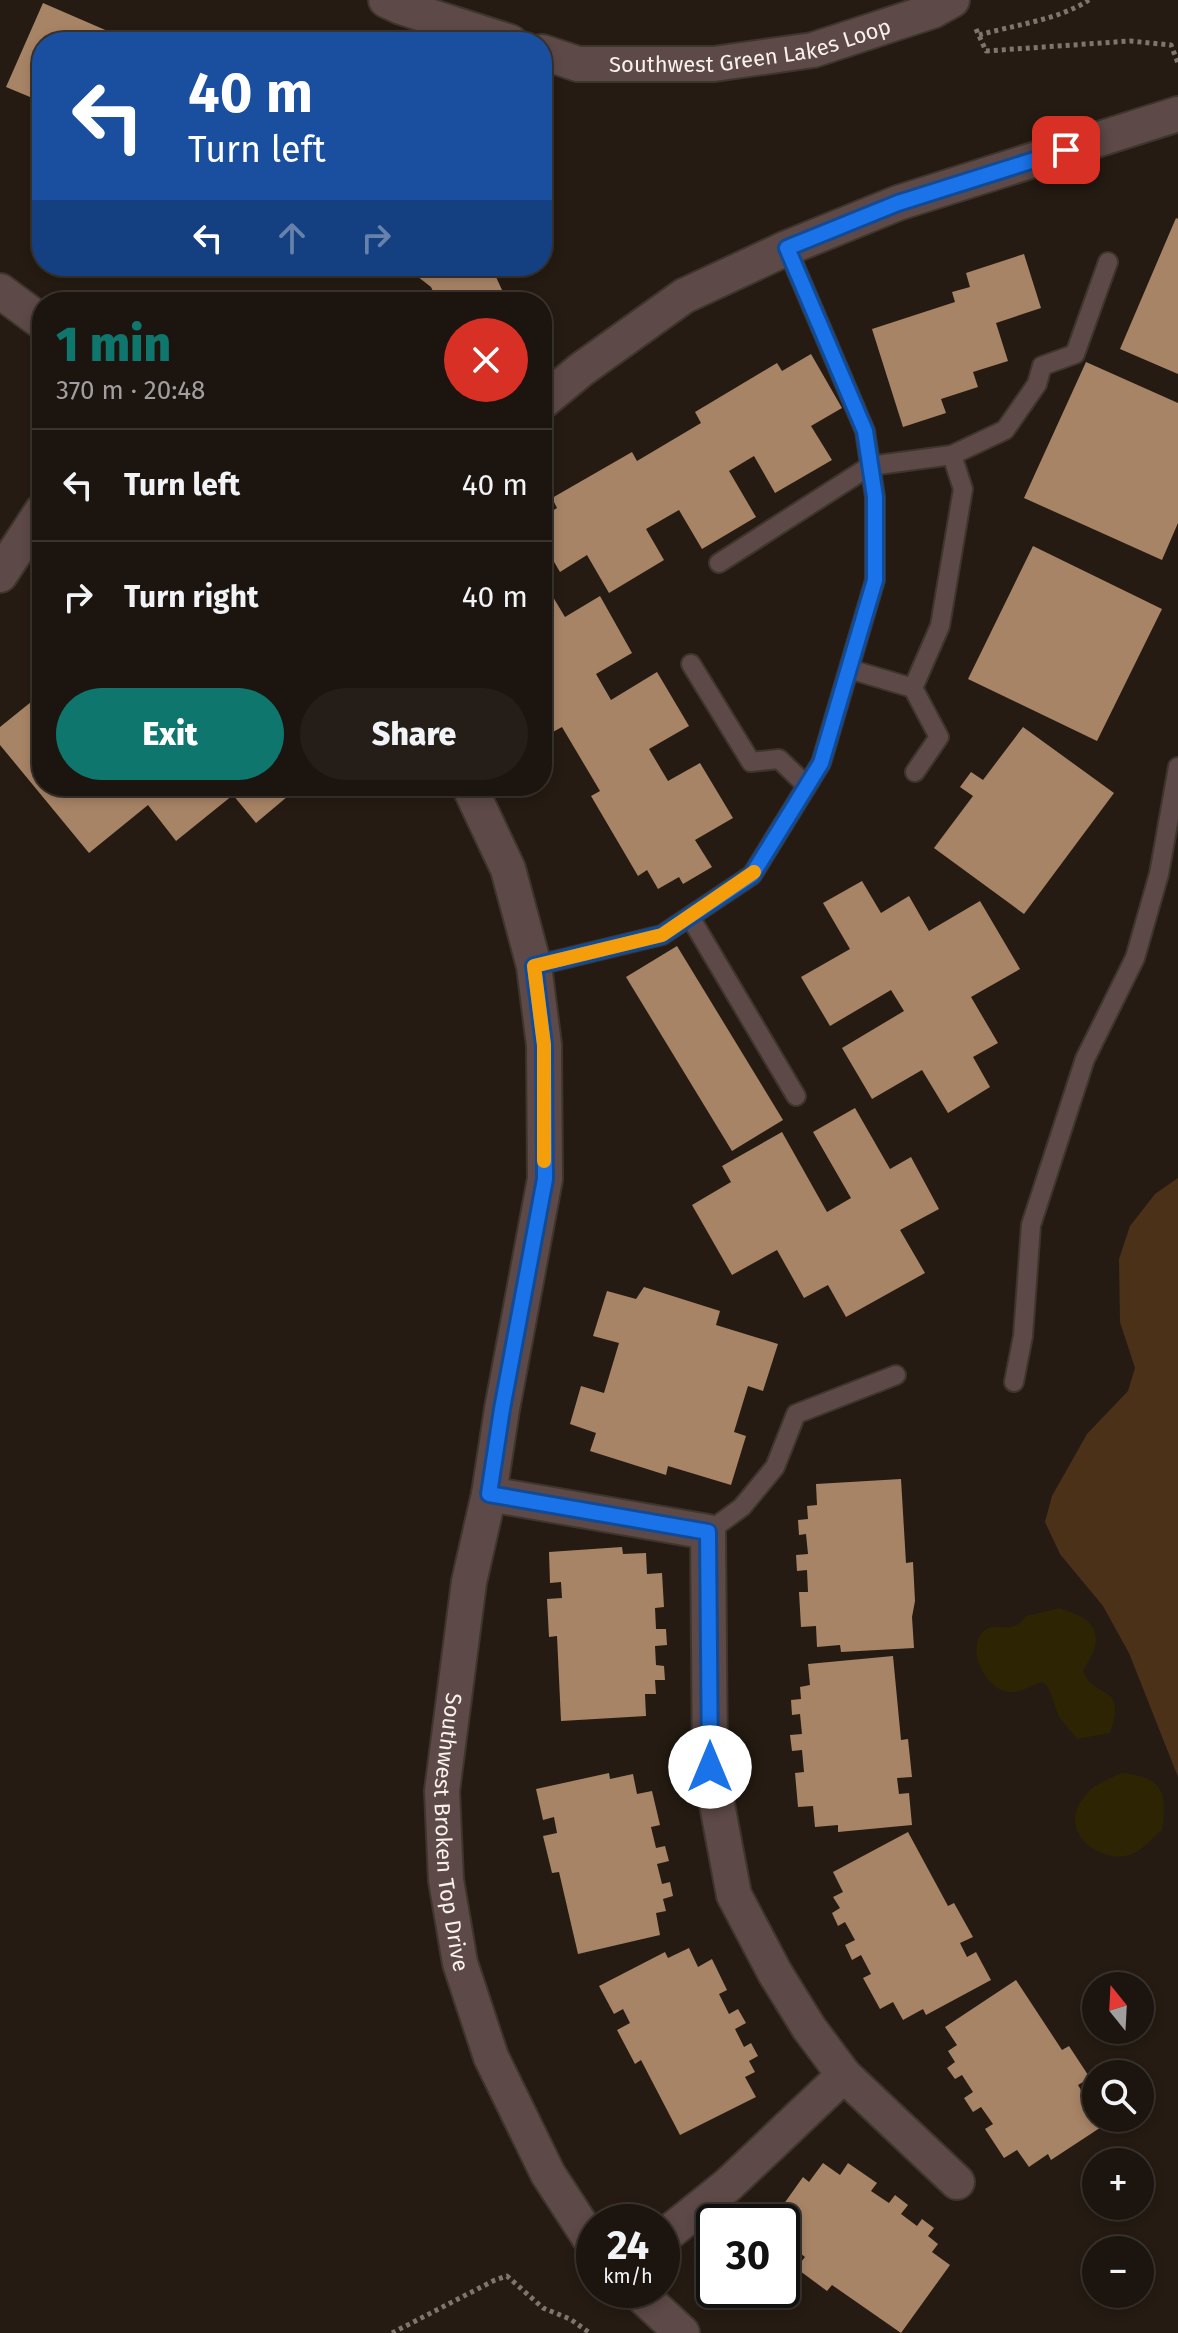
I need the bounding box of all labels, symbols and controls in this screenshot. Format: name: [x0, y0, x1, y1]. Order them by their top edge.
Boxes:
street label: Southwest Green Lakes Loop: [609, 12, 894, 78]
text: 40 m: [188, 60, 313, 127]
icon: left: [56, 64, 160, 168]
pin: [1032, 116, 1100, 184]
text: Turn left: [188, 128, 326, 172]
icon: arrive: [1044, 128, 1088, 172]
icon: left: [186, 216, 230, 260]
icon: ahead: [270, 216, 314, 260]
icon: right: [354, 216, 398, 260]
text: 1 min: [56, 316, 171, 374]
button: close: [444, 318, 528, 402]
text: 370 m · 20:48: [56, 375, 205, 406]
icon: left: [56, 463, 100, 507]
text: Turn left: [124, 467, 240, 503]
text: 40 m: [462, 467, 528, 503]
icon: right: [56, 575, 100, 619]
text: Turn right: [124, 579, 259, 615]
text: 40 m: [462, 579, 528, 615]
button: Exit: [56, 688, 284, 780]
button: Share: [300, 688, 528, 780]
street label: Southwest Broken Top Drive: [428, 1691, 475, 1975]
position arrow: [668, 1725, 752, 1809]
north arrow: [1082, 1972, 1154, 2044]
map controls: [1082, 1972, 1154, 2308]
button: search: [1082, 2060, 1154, 2132]
button: +: [1082, 2148, 1154, 2220]
speed limit sign: 30: [696, 2204, 800, 2308]
text: 24: [607, 2222, 649, 2270]
button: −: [1082, 2236, 1154, 2308]
text: km/h: [603, 2264, 653, 2288]

